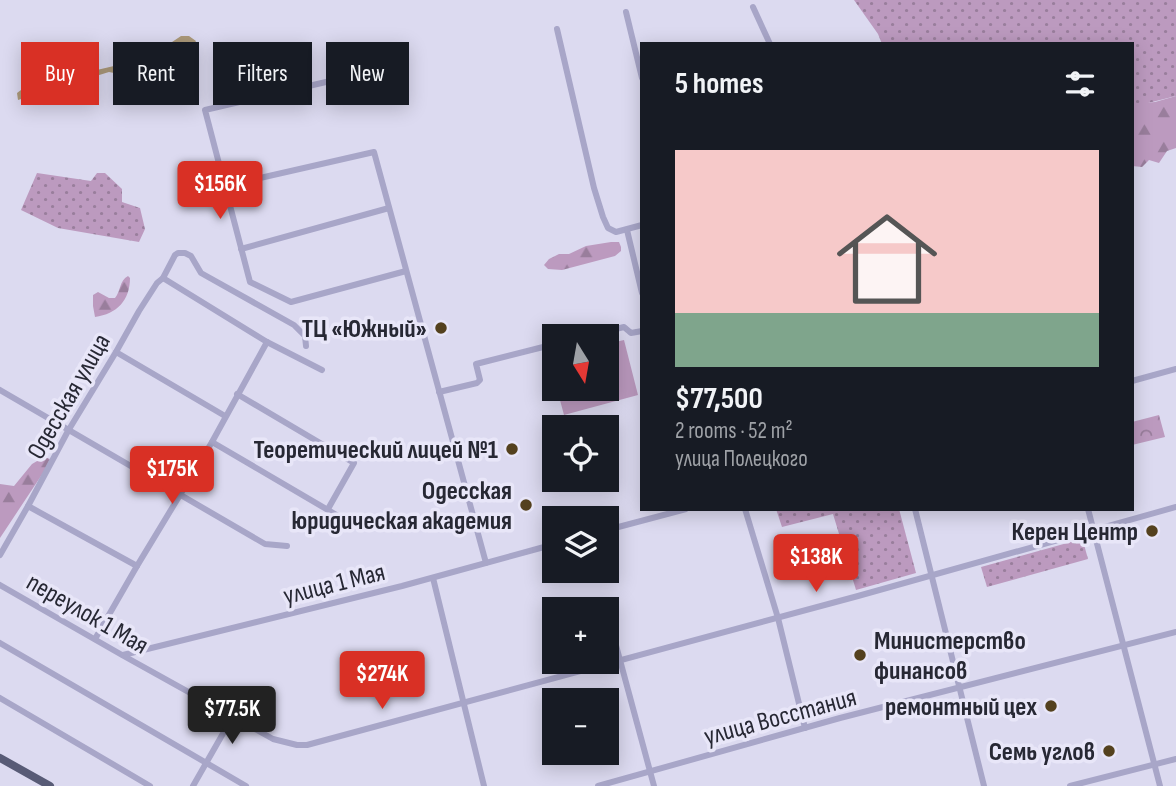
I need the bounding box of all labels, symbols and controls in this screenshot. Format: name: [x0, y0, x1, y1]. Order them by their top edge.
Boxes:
chip: Buy: [21, 42, 99, 105]
chip: Rent: [113, 42, 199, 105]
chip: Filters: [213, 42, 312, 105]
chip: New: [326, 42, 409, 105]
icon: filters: [1061, 65, 1099, 103]
text: 5 homes: [675, 66, 764, 102]
pin: $156K: [171, 162, 269, 221]
text: $156K: [193, 170, 247, 198]
icon: home: [824, 196, 950, 322]
place label: ТЦ «Южный»: [302, 314, 427, 345]
marker: ТЦ «Южный»: [433, 320, 449, 336]
north arrow: [542, 324, 620, 401]
map controls: [542, 324, 619, 765]
street label: Одесская улица: [21, 329, 118, 465]
text: $77,500: [675, 381, 763, 417]
button: locate: [542, 415, 619, 492]
text: 2 rooms · 52 m²: [675, 417, 793, 445]
place label: Теоретический лицей №1: [254, 435, 498, 466]
marker: Теоретический лицей №1: [504, 441, 520, 457]
text: улица Полецкого: [675, 445, 808, 473]
pin: $175K: [123, 447, 221, 506]
text: $175K: [146, 455, 198, 483]
place label: Одесская юридическая академия: [291, 476, 512, 537]
marker: Одесская юридическая академия: [518, 497, 534, 513]
button: layers: [542, 506, 619, 583]
place label: Керен Центр: [1011, 517, 1138, 548]
marker: Керен Центр: [1144, 523, 1160, 539]
pin: $138K: [767, 534, 865, 594]
text: $138K: [789, 543, 843, 571]
street label: улица 1 Мая: [280, 557, 388, 612]
street label: переулок 1 Мая: [21, 567, 154, 662]
button: +: [542, 597, 619, 674]
place label: Министерство финансов: [874, 626, 1026, 687]
marker: Министерство финансов: [852, 647, 868, 663]
pin: $274K: [333, 652, 431, 711]
text: $274K: [356, 660, 408, 688]
street label: улица Восстания: [701, 682, 860, 753]
pin: $77.5K: [175, 686, 289, 746]
button: −: [542, 688, 619, 765]
place label: ремонтный цех: [885, 692, 1037, 723]
text: $77.5K: [204, 695, 260, 723]
marker: ремонтный цех: [1043, 698, 1059, 714]
place label: Семь углов: [989, 737, 1095, 768]
marker: Семь углов: [1101, 743, 1117, 759]

